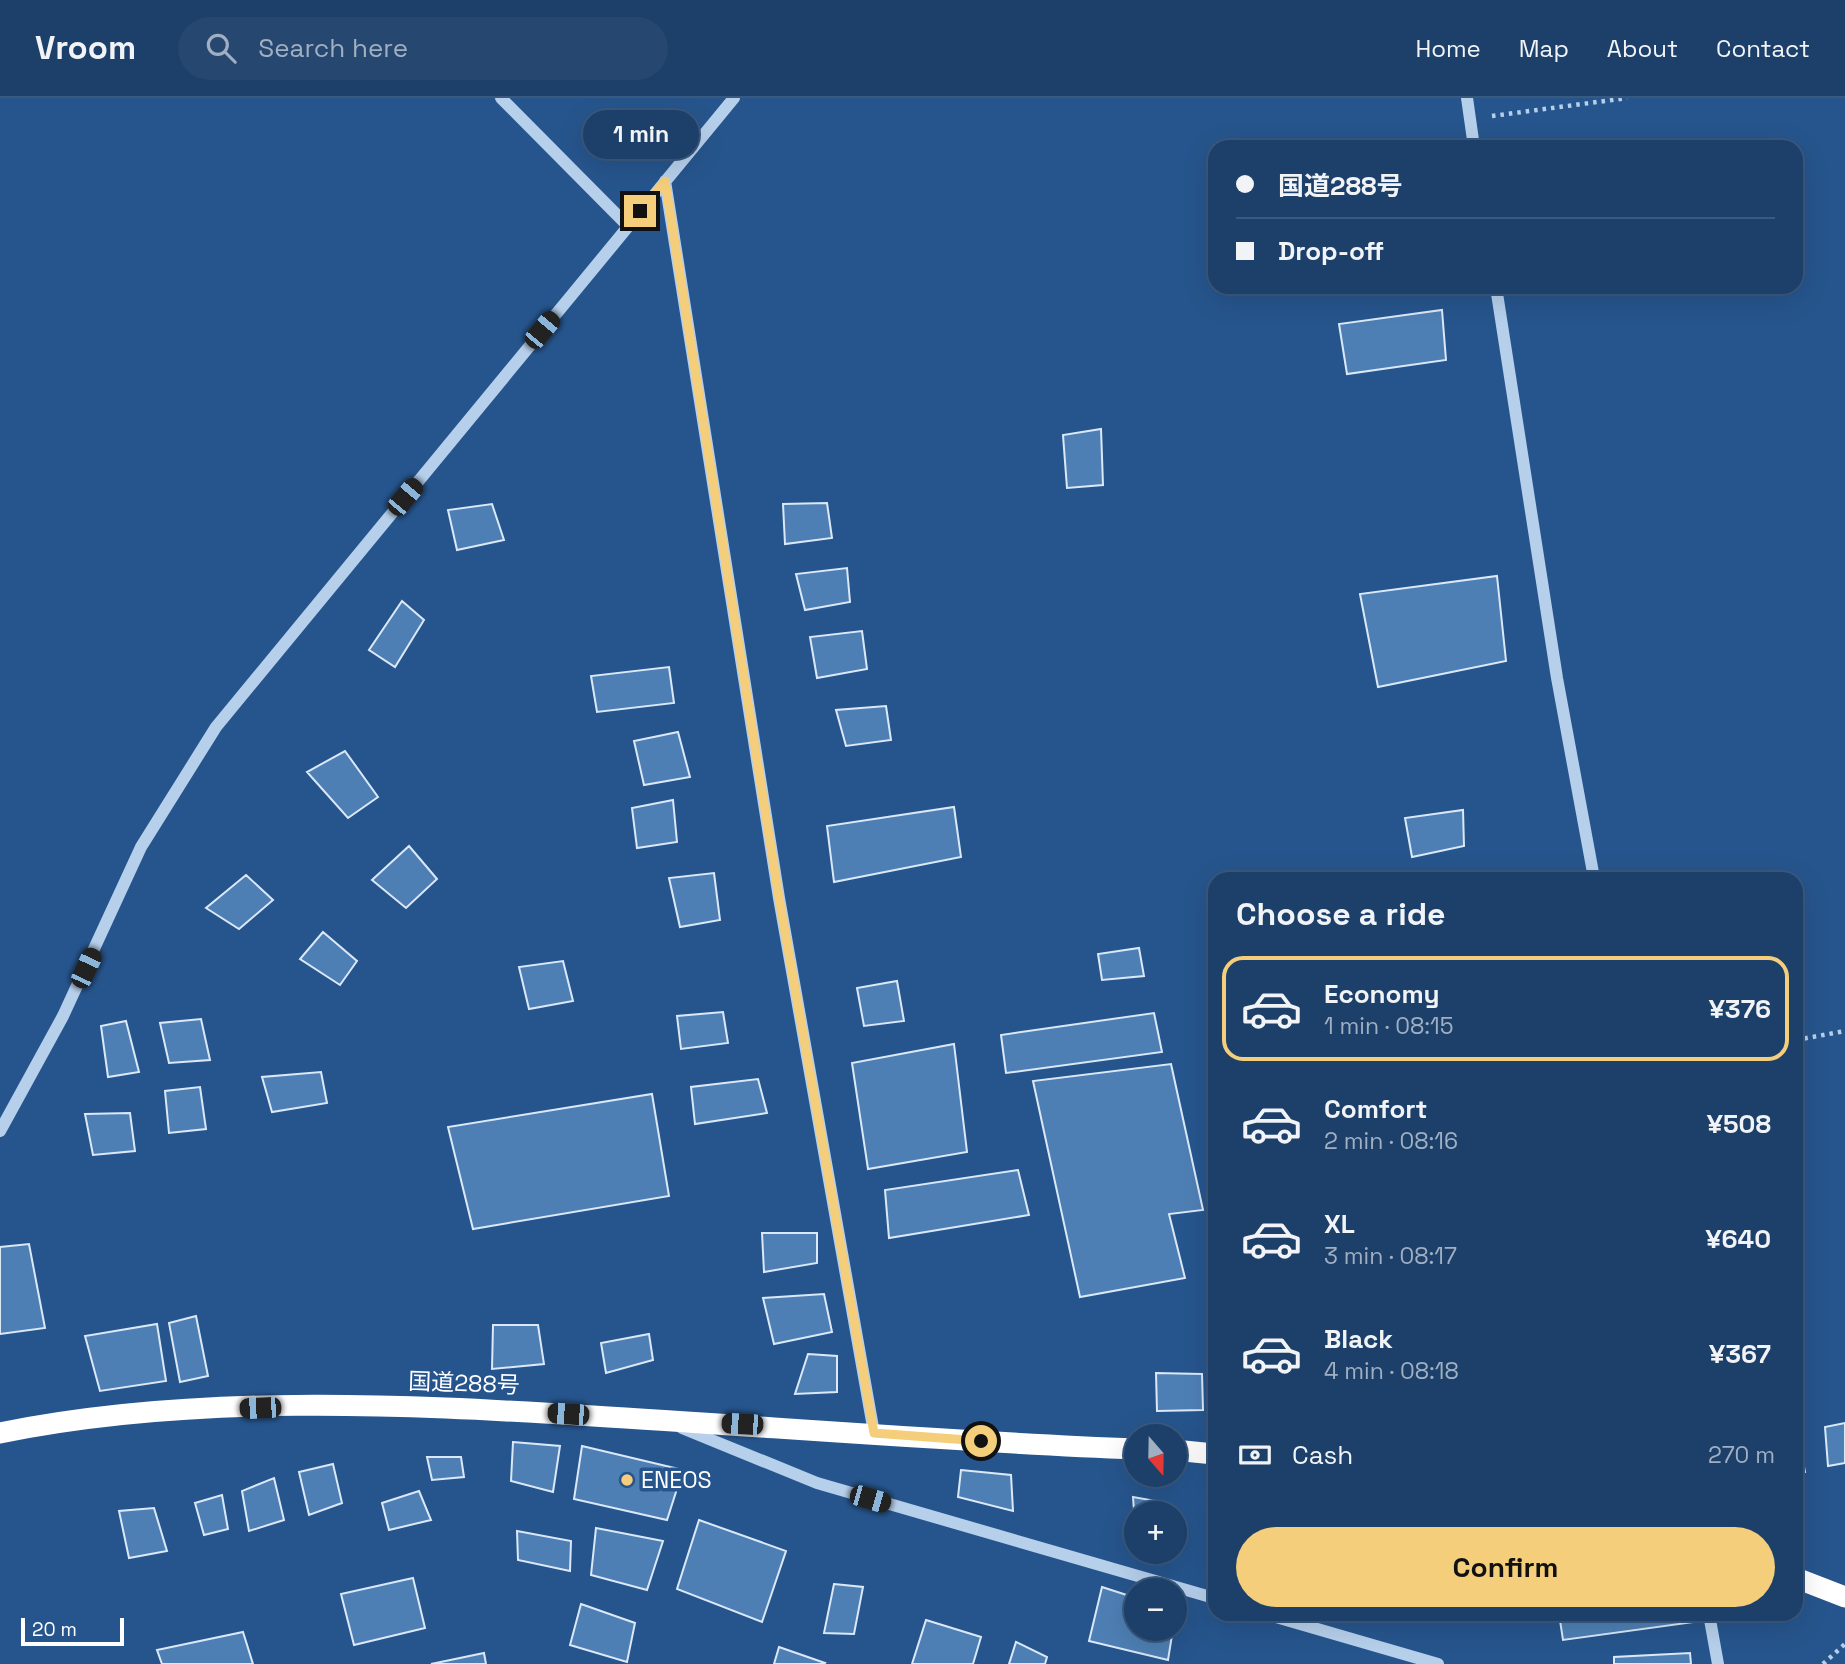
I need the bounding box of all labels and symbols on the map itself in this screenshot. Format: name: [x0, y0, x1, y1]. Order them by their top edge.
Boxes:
callout: 1 min: [582, 109, 698, 158]
route end: [624, 195, 656, 227]
car: [521, 307, 564, 353]
car: [384, 474, 427, 520]
car: [68, 945, 105, 991]
street label: 国道288号: [408, 1366, 520, 1400]
car: [239, 1397, 282, 1419]
car: [547, 1402, 590, 1426]
car: [721, 1412, 764, 1436]
north arrow: [1124, 1424, 1186, 1488]
route start: [965, 1425, 997, 1457]
place label: ENEOS: [641, 1465, 712, 1495]
marker: ENEOS: [619, 1472, 635, 1488]
car: [847, 1483, 894, 1515]
scale bar: [21, 1615, 124, 1647]

